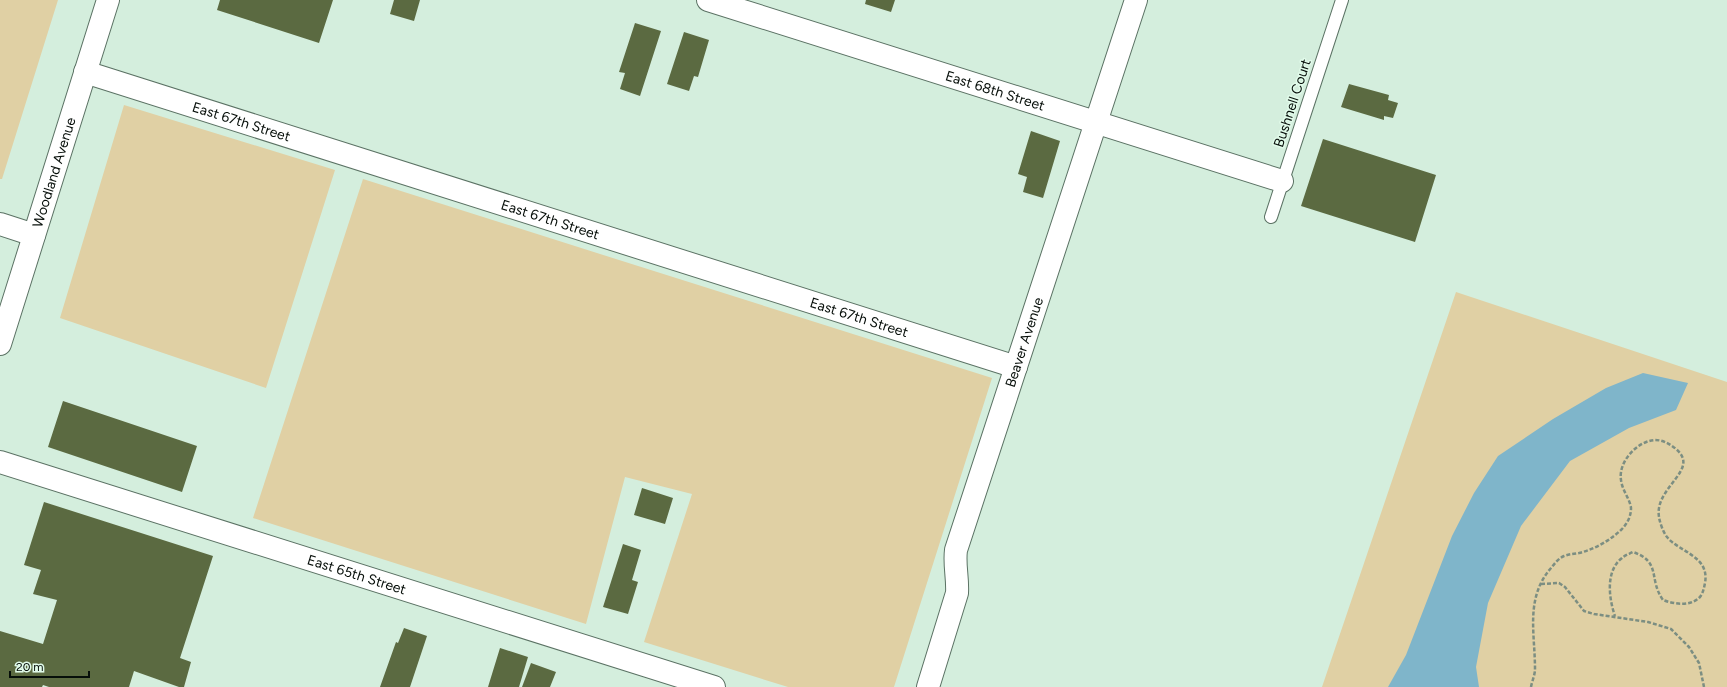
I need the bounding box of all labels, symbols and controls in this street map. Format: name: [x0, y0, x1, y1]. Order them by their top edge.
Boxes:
street label: Bushnell Court: [1270, 57, 1315, 149]
street label: East 68th Street: [943, 67, 1047, 115]
street label: East 67th Street: [190, 99, 292, 146]
street label: Woodland Avenue: [29, 115, 80, 230]
street label: East 67th Street: [499, 196, 601, 243]
street label: East 67th Street: [808, 294, 910, 341]
street label: Beaver Avenue: [1002, 295, 1047, 390]
street label: East 65th Street: [305, 551, 408, 598]
scale bar: [10, 653, 89, 679]
text: 20 m: [16, 660, 44, 674]

